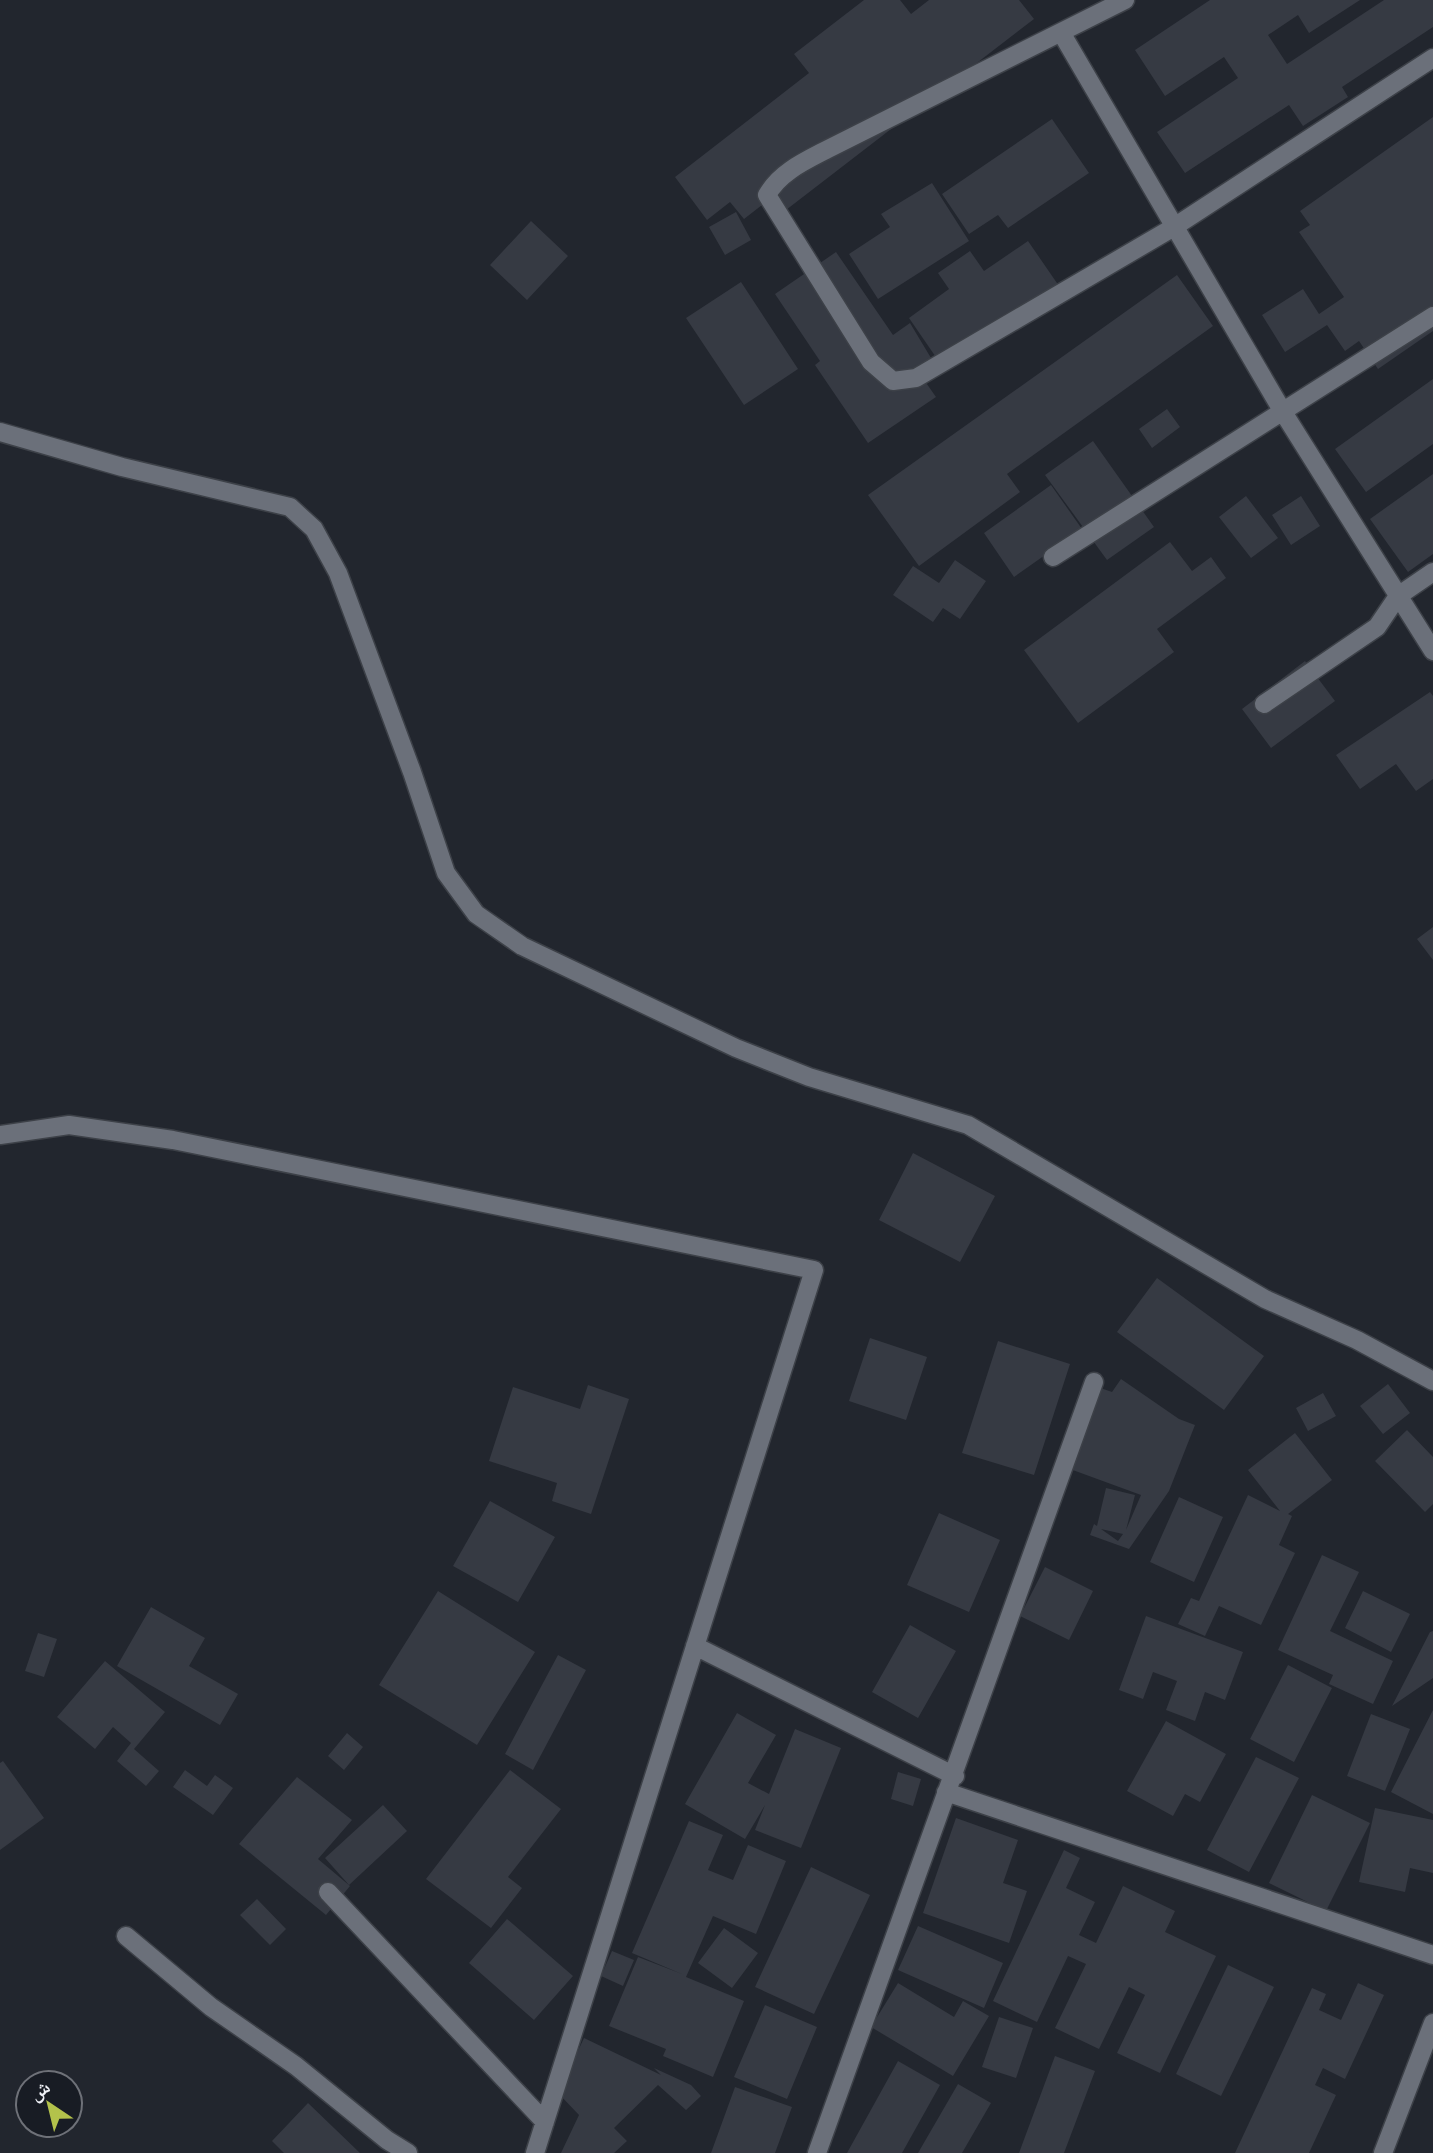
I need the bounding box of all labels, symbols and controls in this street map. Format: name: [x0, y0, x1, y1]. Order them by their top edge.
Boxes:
north arrow: [14, 2069, 84, 2139]
text: ش: [25, 2075, 54, 2106]

